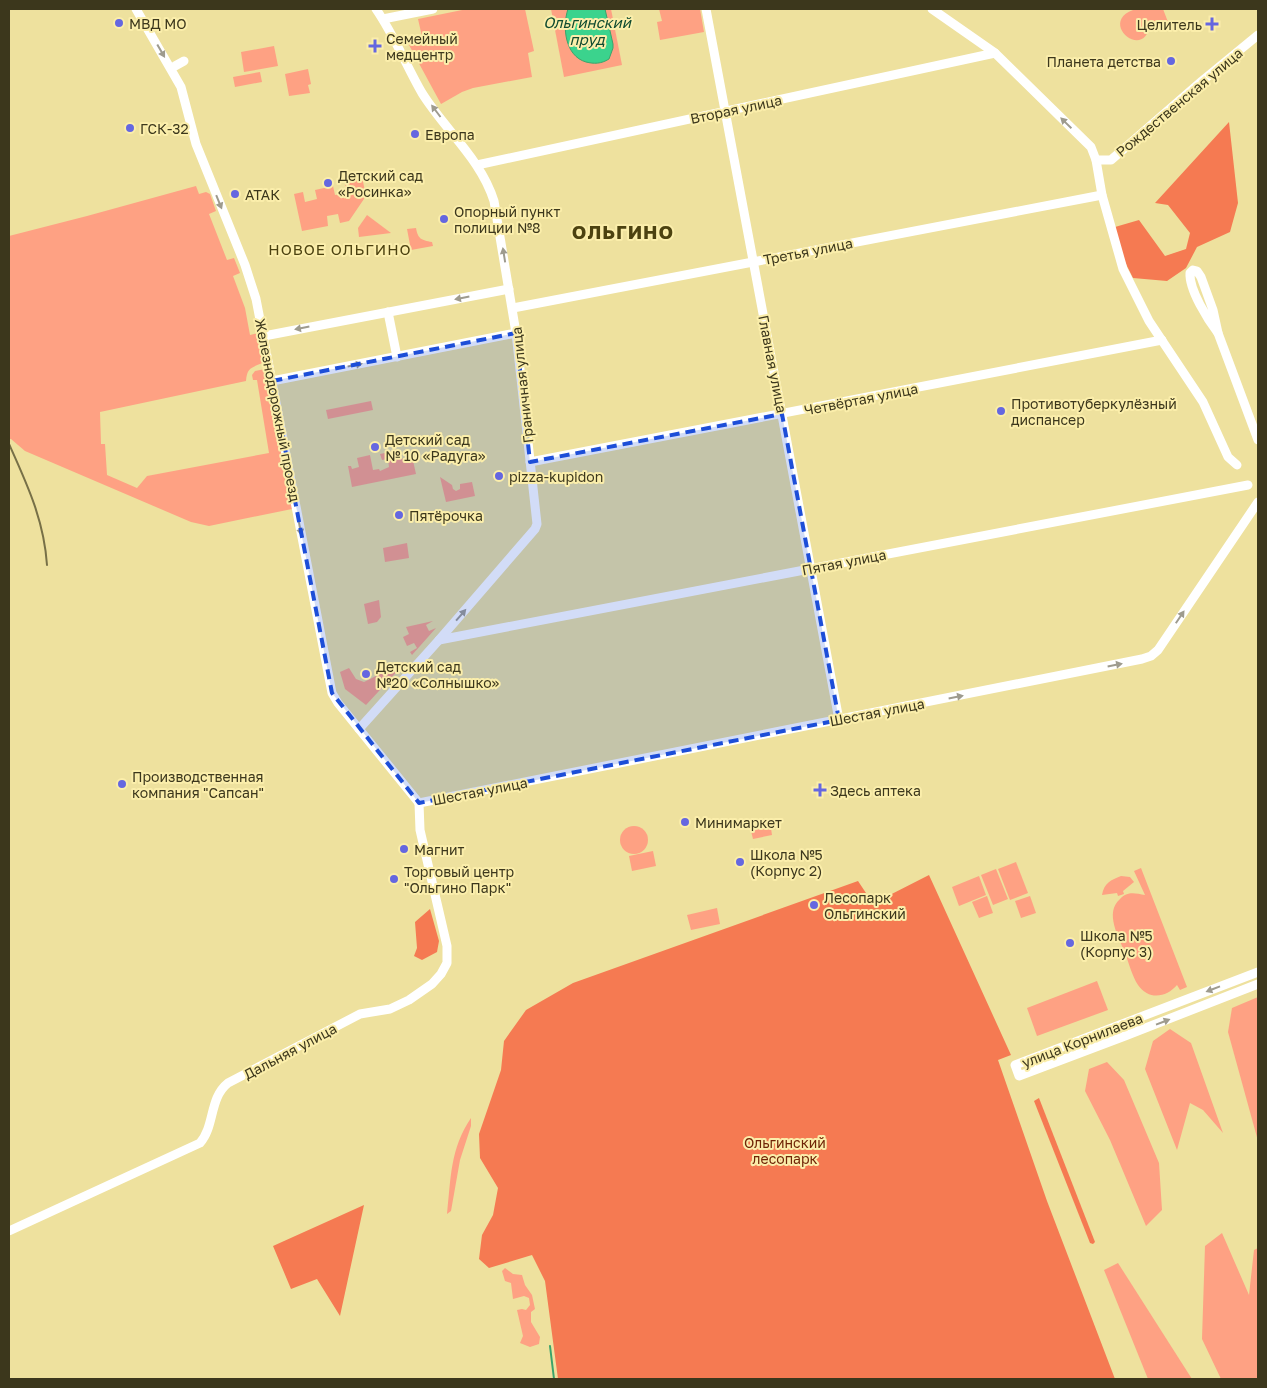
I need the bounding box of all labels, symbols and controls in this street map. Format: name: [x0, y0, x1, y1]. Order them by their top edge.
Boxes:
water label: Ольгинский пруд: [543, 13, 632, 49]
place label: МВД МО: [129, 15, 187, 32]
place label: Целитель: [1136, 16, 1202, 33]
marker: МВД МО: [113, 17, 125, 29]
marker: Целитель: [1206, 18, 1218, 30]
place label: Семейный медцентр: [386, 30, 458, 63]
marker: Семейный медцентр: [368, 39, 382, 53]
one-way arrow: [156, 44, 165, 57]
street label: Рождественская улица: [1112, 44, 1246, 160]
place label: Планета детства: [1046, 53, 1161, 70]
marker: Планета детства: [1165, 55, 1177, 67]
street label: Вторая улица: [689, 91, 783, 127]
one-way arrow: [430, 105, 441, 118]
one-way arrow: [1060, 117, 1072, 129]
place label: ГСК-32: [140, 120, 189, 137]
marker: ГСК-32: [124, 122, 136, 134]
place label: Европа: [425, 126, 475, 143]
marker: Европа: [409, 128, 421, 140]
place label: Детский сад «Росинка»: [338, 167, 424, 200]
marker: Детский сад «Росинка»: [322, 177, 334, 189]
place label: АТАК: [245, 186, 280, 203]
marker: АТАК: [229, 188, 241, 200]
one-way arrow: [215, 194, 223, 209]
place label: Опорный пункт полиции №8: [454, 203, 560, 236]
marker: Опорный пункт полиции №8: [438, 213, 450, 225]
district label: ОЛЬГИНО: [572, 220, 674, 243]
street label: Третья улица: [762, 234, 854, 268]
district label: НОВОЕ ОЛЬГИНО: [268, 240, 412, 258]
one-way arrow: [499, 246, 507, 262]
one-way arrow: [453, 294, 469, 302]
street label: Главная улица: [755, 314, 791, 414]
street label: Железнодорожный проезд: [252, 317, 304, 504]
one-way arrow: [294, 325, 310, 333]
street label: Граничная улица: [507, 326, 537, 444]
one-way arrow: [347, 361, 362, 369]
street label: Четвёртая улица: [803, 380, 919, 418]
place label: Противотуберкулёзный диспансер: [1011, 395, 1177, 428]
marker: Противотуберкулёзный диспансер: [995, 405, 1007, 417]
place label: Детский сад № 10 «Радуга»: [385, 431, 486, 464]
marker: Детский сад № 10 «Радуга»: [369, 441, 381, 453]
place label: pizza-kupidon: [509, 468, 603, 485]
marker: pizza-kupidon: [493, 470, 505, 482]
place label: Пятёрочка: [409, 507, 483, 524]
marker: Пятёрочка: [393, 509, 405, 521]
one-way arrow: [296, 520, 304, 536]
street label: Пятая улица: [800, 546, 888, 578]
one-way arrow: [455, 609, 466, 621]
one-way arrow: [1175, 611, 1185, 624]
place label: Детский сад №20 «Солнышко»: [376, 658, 500, 691]
one-way arrow: [1108, 660, 1124, 668]
marker: Детский сад №20 «Солнышко»: [360, 668, 372, 680]
one-way arrow: [948, 692, 964, 700]
street label: Шестая улица: [828, 694, 926, 730]
place label: Производственная компания "Сапсан": [132, 768, 264, 801]
street label: Шестая улица: [431, 773, 529, 809]
marker: Производственная компания "Сапсан": [116, 778, 128, 790]
place label: Здесь аптека: [830, 782, 921, 799]
marker: Здесь аптека: [814, 784, 826, 796]
place label: Минимаркет: [695, 814, 782, 831]
marker: Минимаркет: [679, 816, 691, 828]
place label: Магнит: [414, 841, 464, 858]
marker: Магнит: [398, 843, 410, 855]
place label: Школа №5 (Корпус 2): [750, 846, 823, 879]
marker: Школа №5 (Корпус 2): [734, 856, 746, 868]
place label: Торговый центр "Ольгино Парк": [404, 863, 514, 896]
marker: Торговый центр "Ольгино Парк": [388, 873, 400, 885]
place label: Лесопарк Ольгинский: [824, 889, 906, 922]
marker: Лесопарк Ольгинский: [808, 899, 820, 911]
place label: Школа №5 (Корпус 3): [1080, 927, 1153, 960]
marker: Школа №5 (Корпус 3): [1064, 937, 1076, 949]
one-way arrow: [1206, 986, 1220, 994]
street label: улица Корнилаева: [1019, 1009, 1145, 1071]
one-way arrow: [1155, 1018, 1170, 1025]
street label: Дальняя улица: [241, 1019, 339, 1083]
park label: Ольгинский лесопарк: [744, 1134, 826, 1167]

